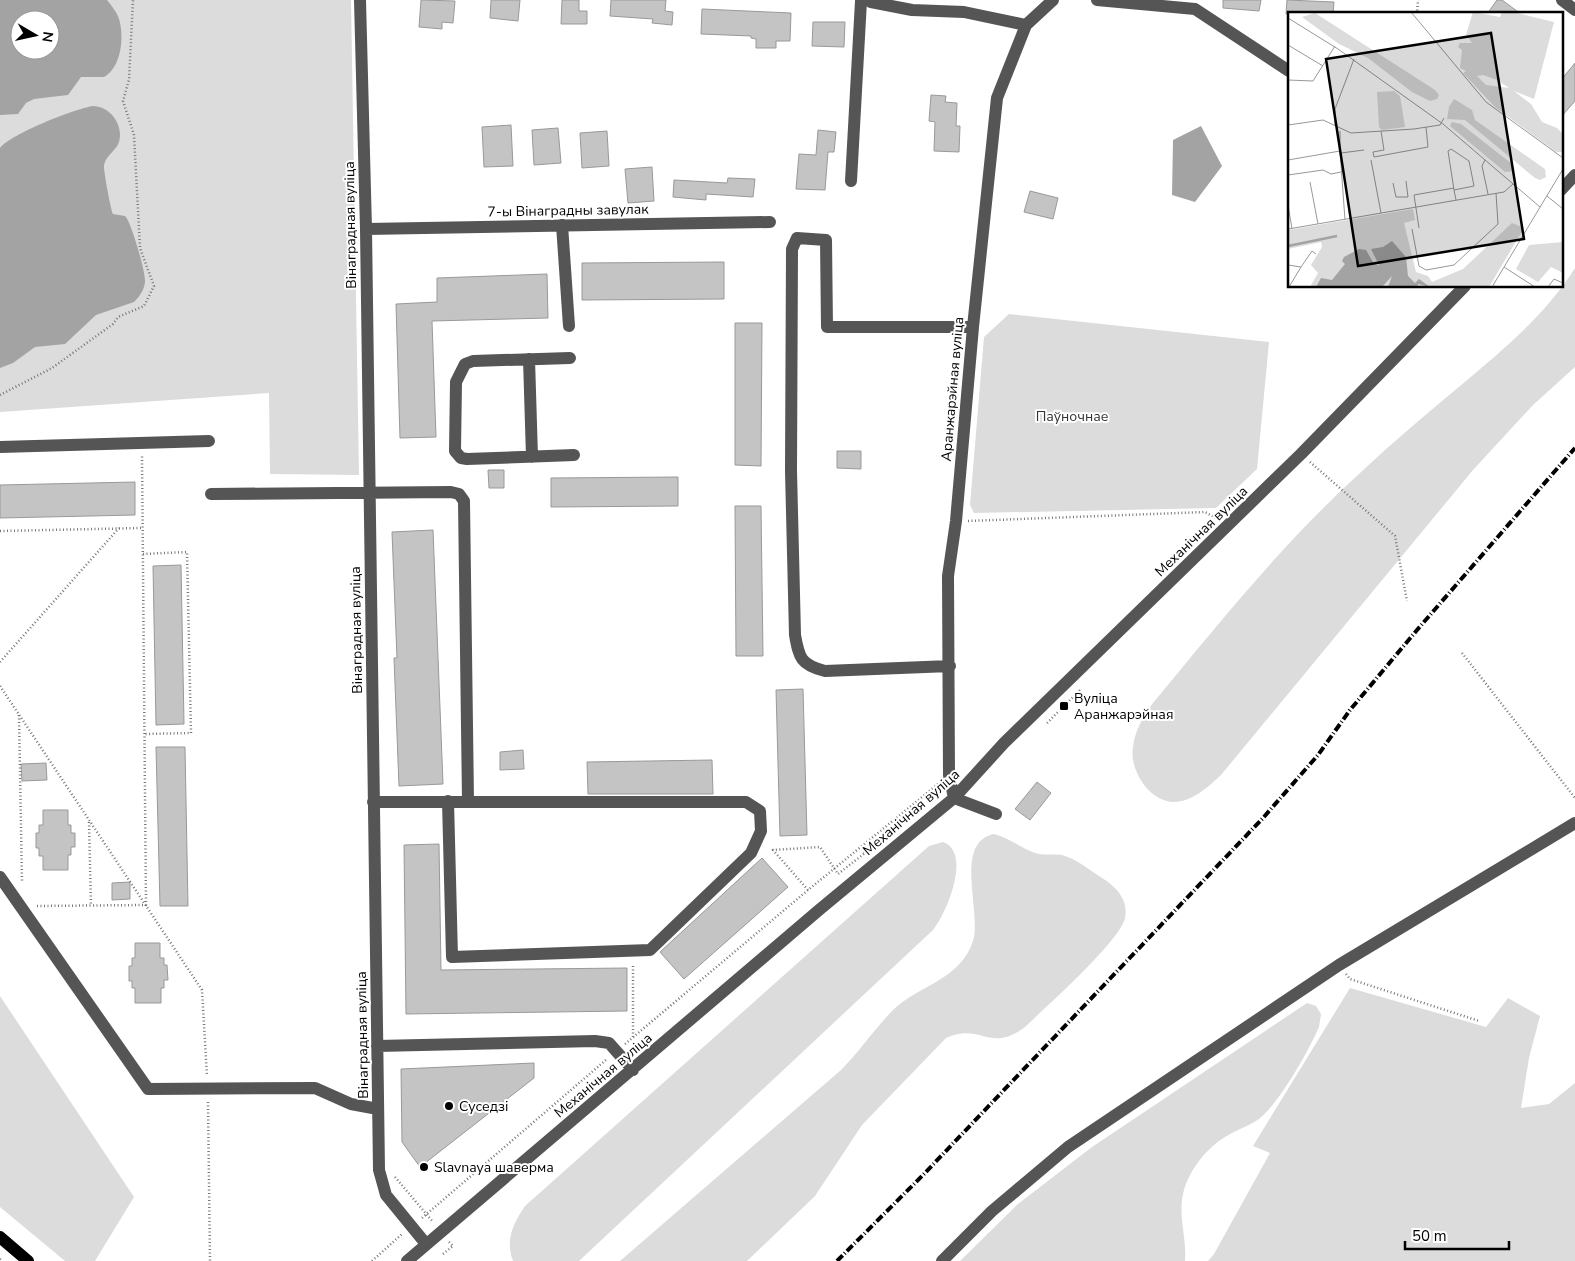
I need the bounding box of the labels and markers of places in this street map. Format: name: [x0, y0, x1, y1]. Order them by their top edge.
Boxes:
place label: Вуліца Аранжарэйная: [1074, 689, 1173, 724]
marker: Вуліца Аранжарэйная: [1058, 700, 1070, 712]
place label: Суседзі: [459, 1097, 508, 1116]
marker: Суседзі: [443, 1100, 455, 1112]
place label: Slavnaya шаверма: [434, 1158, 554, 1177]
marker: Slavnaya шаверма: [418, 1161, 430, 1173]

